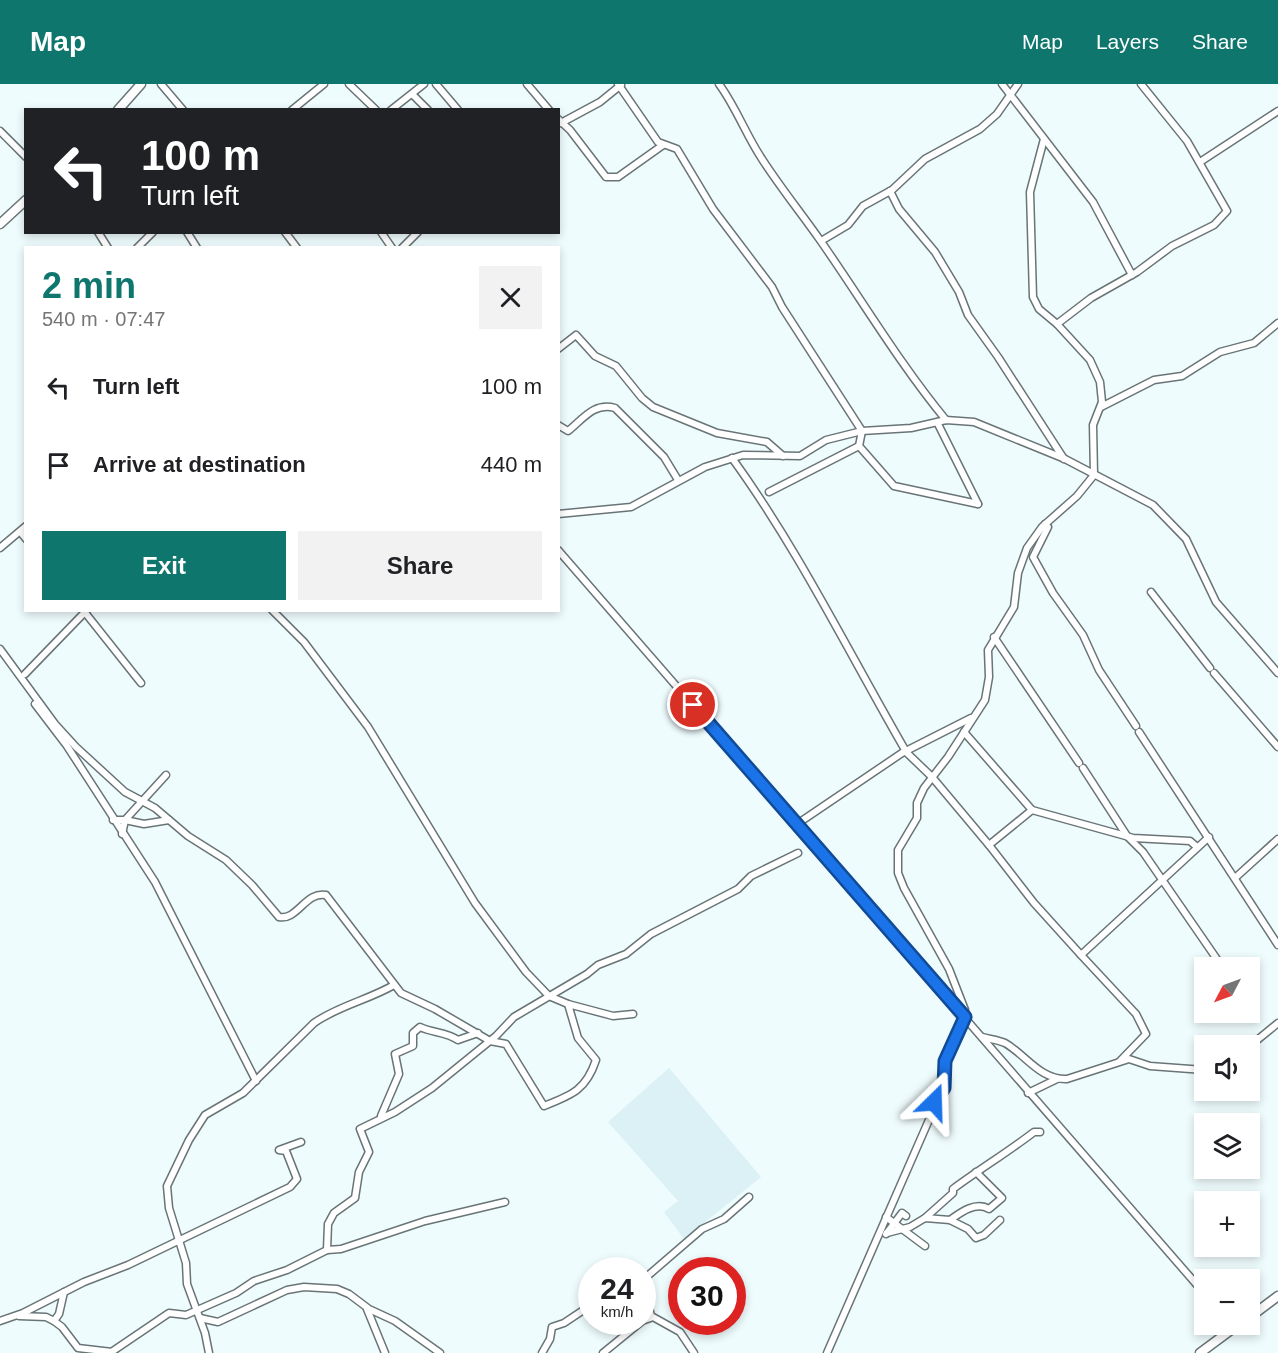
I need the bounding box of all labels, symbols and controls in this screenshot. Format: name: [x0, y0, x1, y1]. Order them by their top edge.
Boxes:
text: Map: [30, 26, 86, 57]
text: Map: [1022, 30, 1063, 53]
text: Layers: [1096, 30, 1159, 53]
text: Share: [1192, 30, 1248, 53]
icon: left: [42, 132, 120, 210]
text: 100 m: [141, 132, 260, 179]
text: Turn left: [141, 181, 239, 211]
text: 2 min: [42, 265, 136, 306]
button: close: [479, 266, 542, 329]
text: 540 m · 07:47: [42, 308, 165, 330]
icon: left: [42, 371, 75, 404]
text: Turn left: [93, 374, 179, 399]
text: 100 m: [481, 374, 542, 399]
icon: arrive: [42, 449, 75, 482]
text: Arrive at destination: [93, 452, 306, 477]
text: 440 m: [481, 452, 542, 477]
button: Exit: [42, 531, 286, 600]
button: Share: [298, 531, 542, 600]
pin: [667, 679, 718, 730]
icon: arrive: [676, 688, 709, 721]
north arrow: [1194, 957, 1260, 1023]
map controls: [1194, 957, 1260, 1335]
button: sound: [1194, 1035, 1260, 1101]
position arrow: [902, 1070, 966, 1134]
button: layers: [1194, 1113, 1260, 1179]
button: +: [1194, 1191, 1260, 1257]
speed limit sign: 30: [668, 1257, 746, 1335]
button: −: [1194, 1269, 1260, 1335]
text: 24: [600, 1272, 634, 1305]
text: km/h: [601, 1303, 633, 1320]

